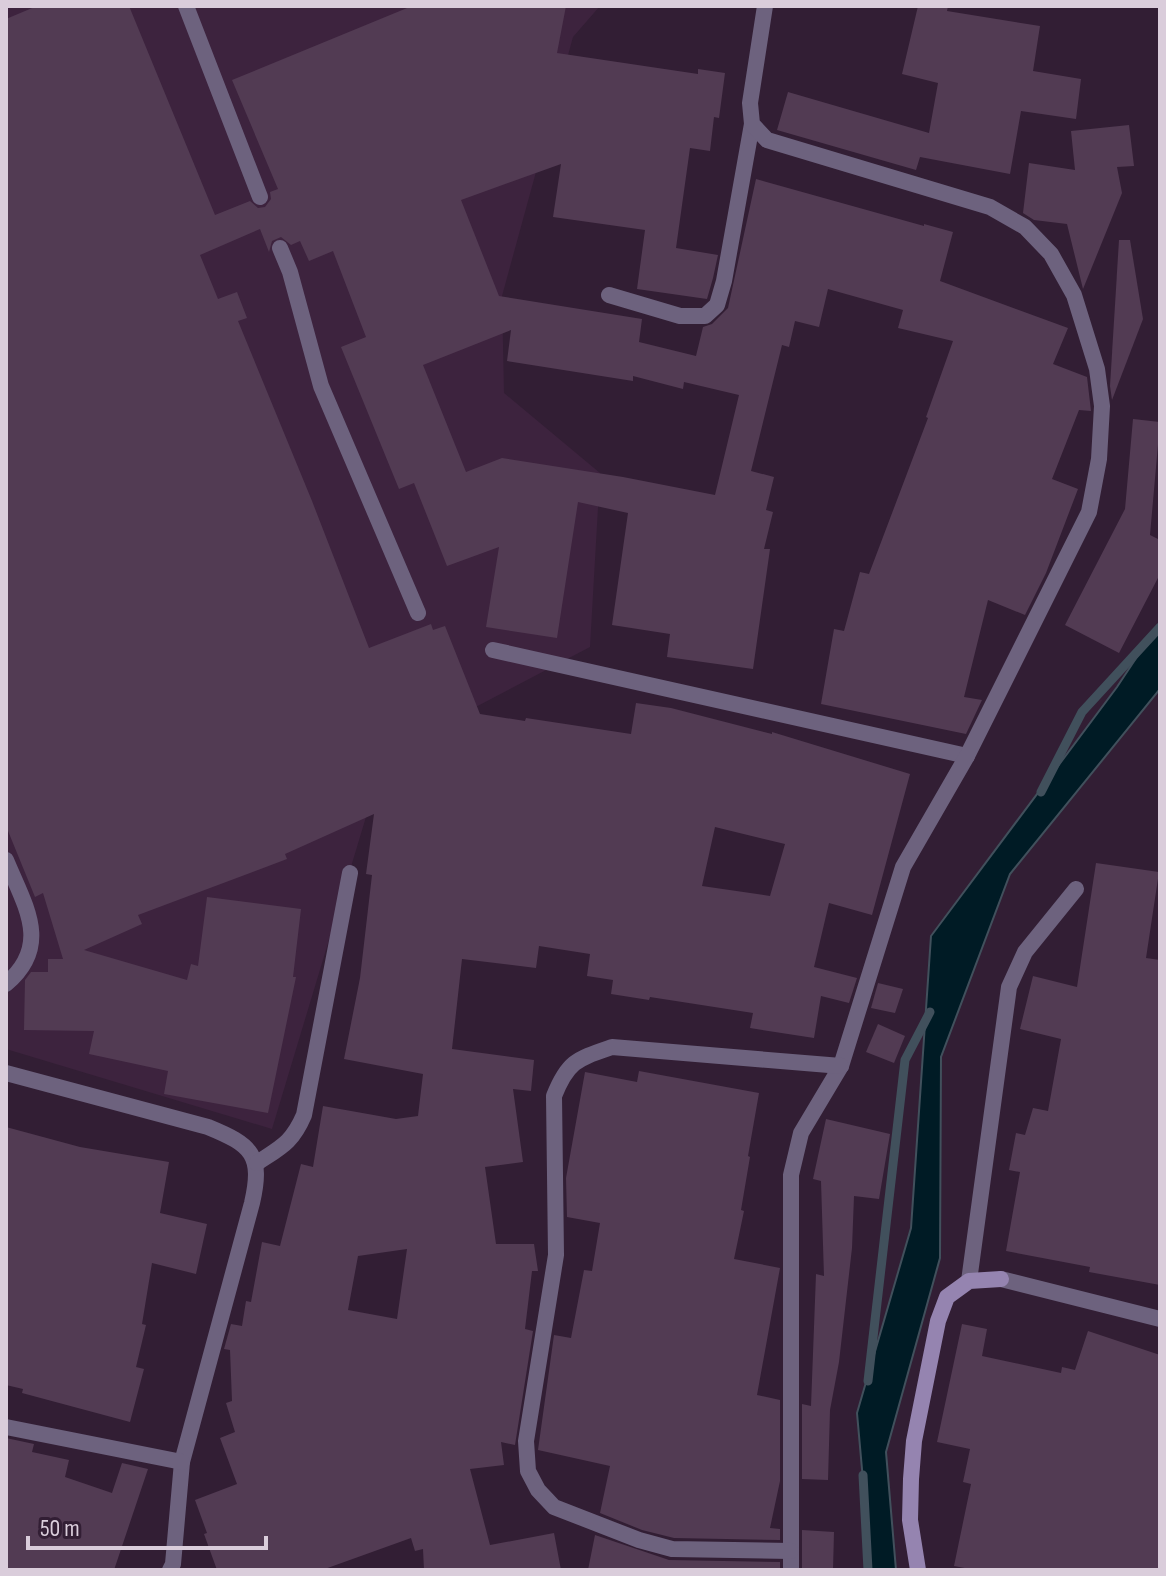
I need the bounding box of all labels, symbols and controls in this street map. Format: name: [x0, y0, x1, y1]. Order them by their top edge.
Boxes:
scale bar: [28, 1500, 266, 1550]
text: 50 m: [40, 1514, 80, 1543]

